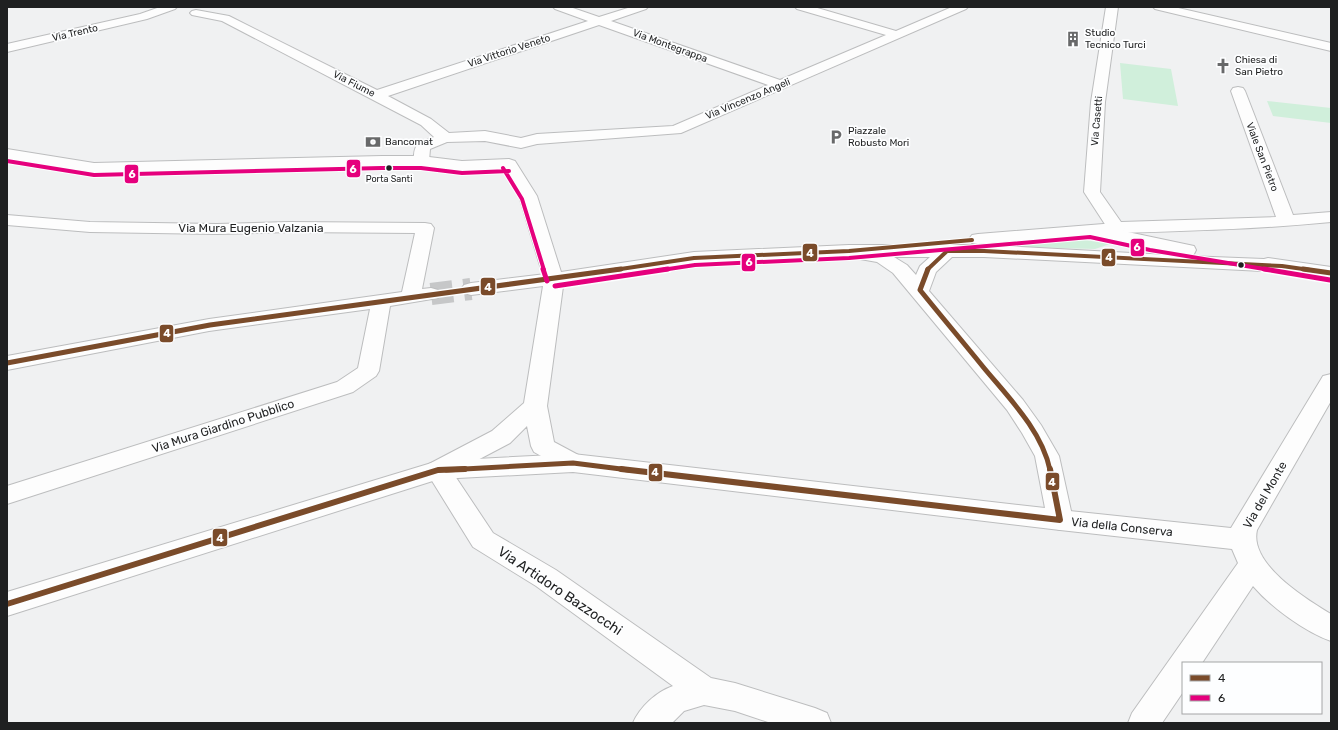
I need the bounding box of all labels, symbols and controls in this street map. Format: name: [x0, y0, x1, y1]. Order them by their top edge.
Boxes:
street label: Via Trento: [51, 22, 99, 44]
street label: Via Montegrappa: [631, 27, 709, 65]
place label: Studio Tecnico Turci: [1085, 27, 1146, 51]
building icon: Studio Tecnico Turci: [1064, 30, 1082, 48]
street label: Via Vittorio Veneto: [466, 32, 552, 70]
place label: Chiesa di San Pietro: [1235, 54, 1283, 78]
church icon: Chiesa di San Pietro: [1214, 57, 1232, 75]
street label: Via Fiume: [331, 68, 377, 100]
street label: Via Vincenzo Angeli: [704, 76, 792, 122]
street label: Via Casetti: [1089, 96, 1105, 146]
street label: Viale San Pietro: [1243, 121, 1281, 193]
place label: Piazzale Robusto Mori: [848, 125, 909, 149]
parking icon: Piazzale Robusto Mori: [827, 128, 845, 146]
bank icon: Bancomat: [364, 133, 382, 151]
place label: Bancomat: [385, 136, 433, 148]
line badge: 6: [346, 159, 361, 178]
text: 6: [349, 163, 357, 176]
marker: Porta Santi: [384, 163, 394, 173]
line badge: 6: [124, 164, 139, 184]
text: 6: [128, 168, 136, 181]
place label: Porta Santi: [366, 174, 412, 184]
street label: Via Mura Eugenio Valzania: [178, 221, 324, 235]
line badge: 6: [1130, 238, 1145, 257]
text: 6: [1133, 241, 1141, 254]
line badge: 4: [802, 243, 818, 262]
text: 4: [806, 247, 814, 260]
line badge: 4: [1101, 248, 1116, 267]
text: 4: [1105, 251, 1113, 264]
line badge: 6: [741, 253, 756, 272]
text: 6: [745, 256, 753, 269]
unlabelled marker: [1236, 260, 1246, 270]
line badge: 4: [480, 277, 496, 296]
text: 4: [484, 281, 492, 294]
line badge: 4: [159, 324, 174, 343]
text: 4: [163, 327, 171, 340]
street label: Via Mura Giardino Pubblico: [150, 396, 296, 456]
street label: Via del Monte: [1240, 459, 1290, 531]
line badge: 4: [648, 463, 663, 482]
text: 4: [651, 466, 659, 479]
line badge: 4: [1045, 472, 1060, 491]
text: 4: [1048, 476, 1056, 489]
street label: Via della Conserva: [1070, 515, 1174, 539]
line badge: 4: [212, 528, 228, 547]
text: 4: [216, 532, 224, 545]
street label: Via Artidoro Bazzocchi: [495, 543, 625, 639]
legend: [1182, 662, 1322, 714]
text: 4: [1218, 671, 1226, 685]
text: 6: [1218, 691, 1225, 705]

